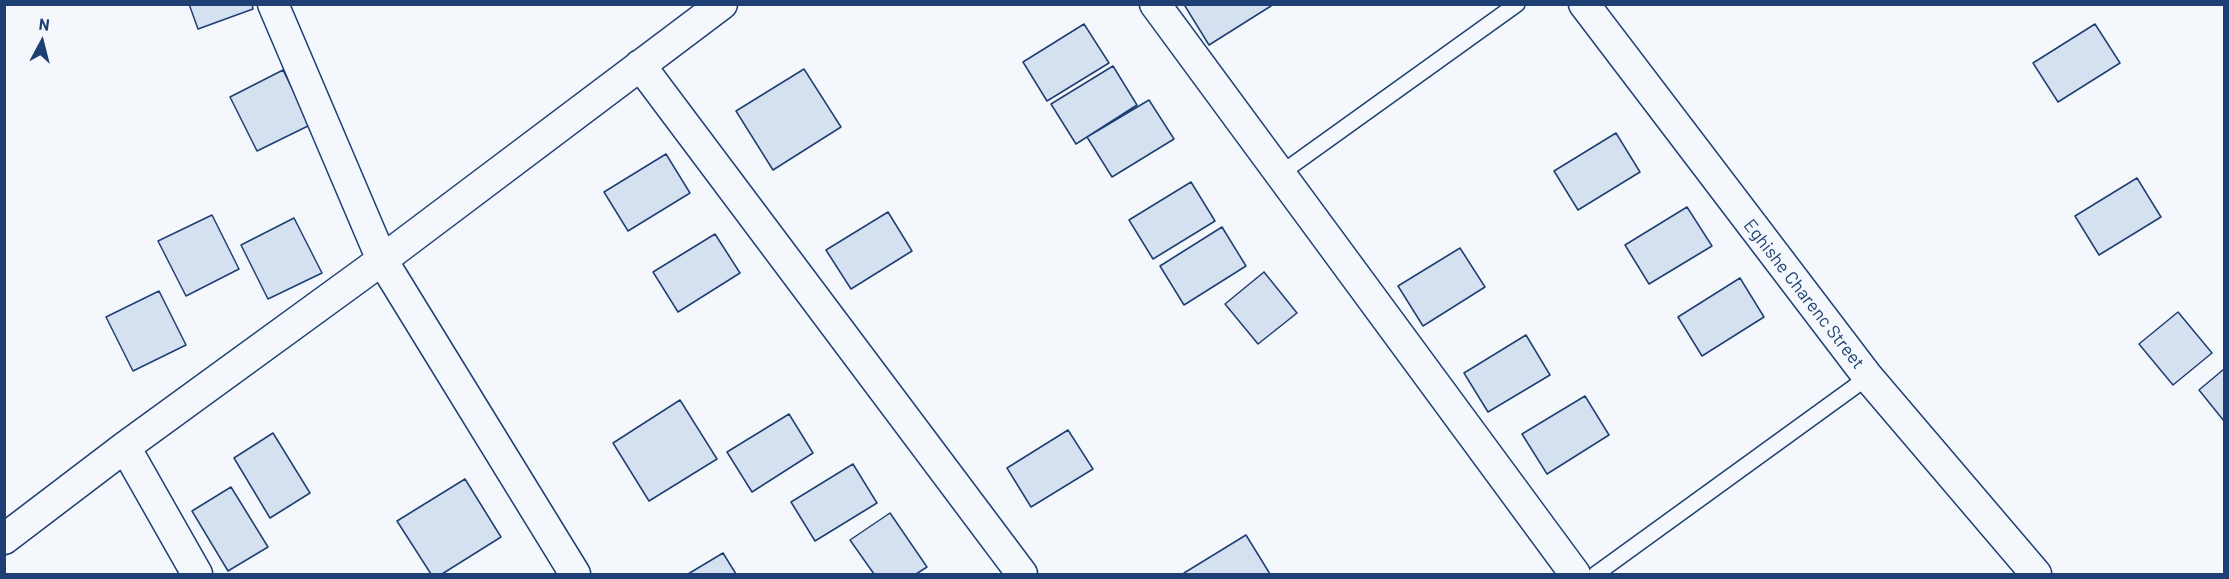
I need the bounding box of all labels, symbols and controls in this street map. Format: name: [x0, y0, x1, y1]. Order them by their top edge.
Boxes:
north arrow: [12, 12, 72, 72]
text: N: [38, 14, 51, 34]
street label: Eghishe Charenc Street: [1739, 215, 1869, 373]

